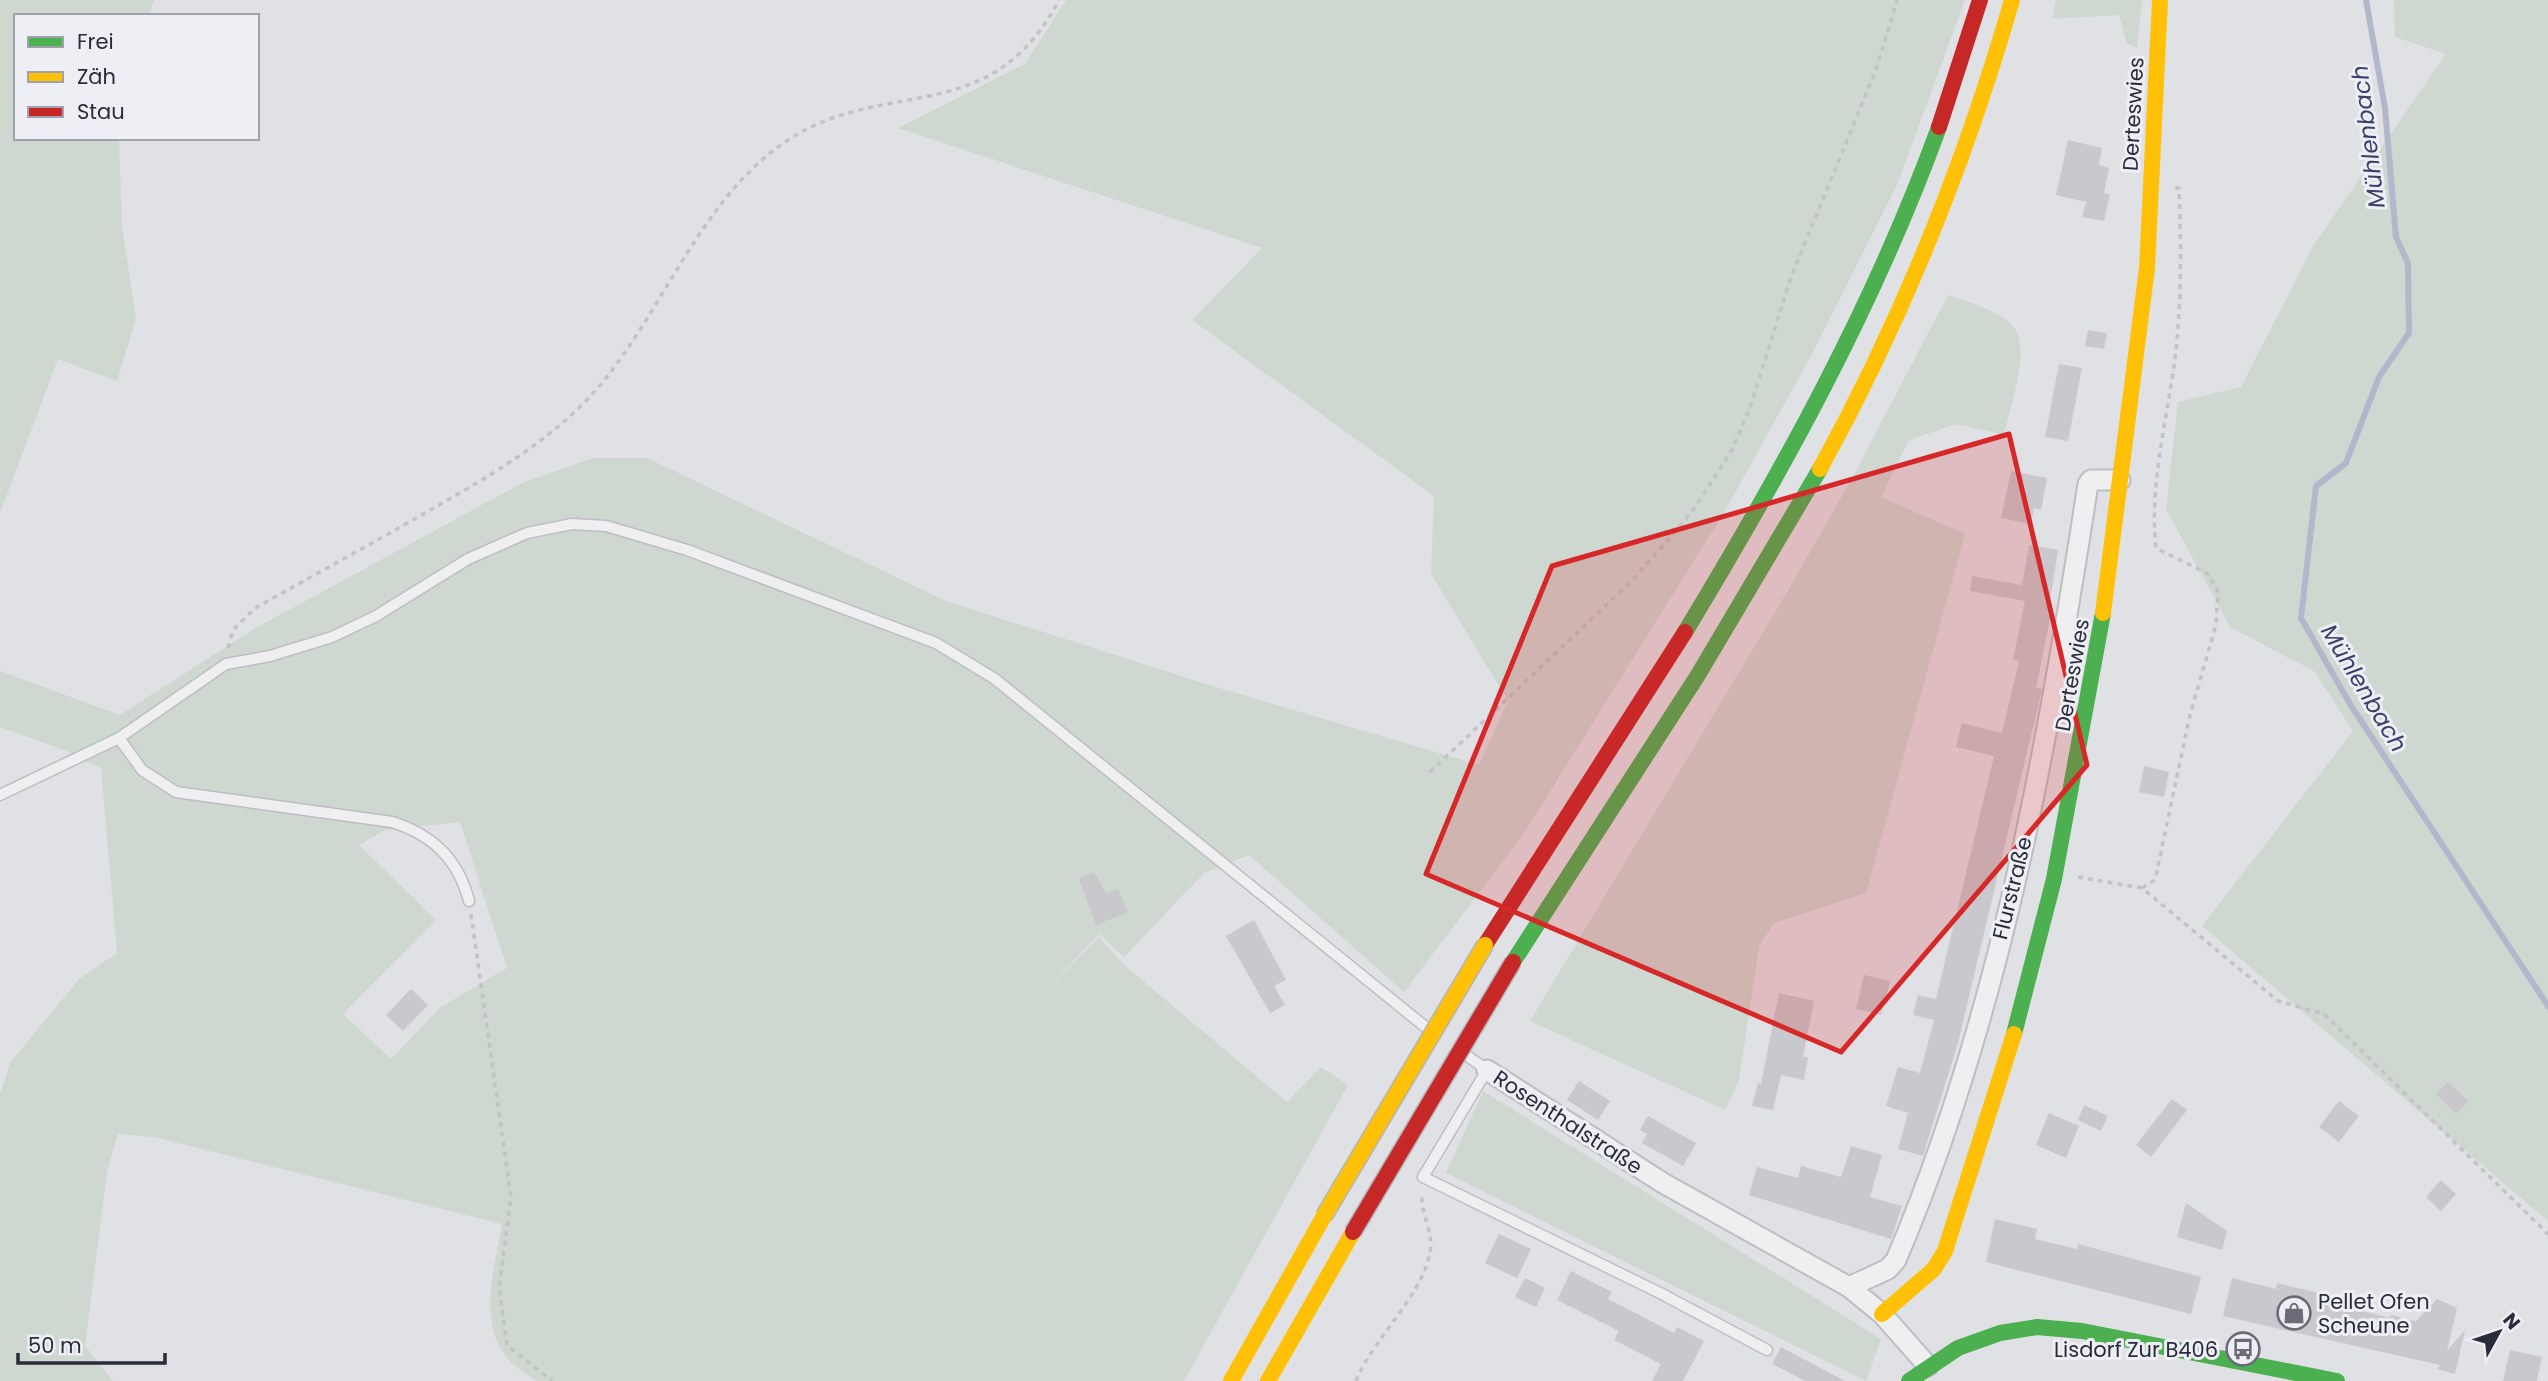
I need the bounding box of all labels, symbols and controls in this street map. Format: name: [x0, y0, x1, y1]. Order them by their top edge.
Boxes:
legend: [14, 14, 259, 140]
text: Frei: [77, 27, 114, 56]
street label: Derteswies: [2116, 56, 2150, 172]
text: Zäh: [77, 62, 116, 91]
water label: Mühlenbach: [2343, 64, 2393, 210]
text: Stau: [77, 97, 125, 126]
street label: Derteswies: [2048, 616, 2096, 734]
water label: Mühlenbach: [2313, 618, 2415, 758]
street label: Flurstraße: [1985, 834, 2039, 942]
street label: Rosenthalstraße: [1488, 1063, 1648, 1181]
place label: Pellet Ofen Scheune: [2318, 1287, 2430, 1340]
shop icon: Pellet Ofen Scheune: [2275, 1294, 2313, 1332]
north arrow: [2464, 1297, 2534, 1367]
text: N: [2497, 1307, 2527, 1336]
scale bar: [18, 1322, 164, 1366]
bus stop icon: Lisdorf Zur B406: [2224, 1330, 2262, 1368]
text: 50 m: [28, 1331, 82, 1360]
place label: Lisdorf Zur B406: [2054, 1335, 2218, 1364]

